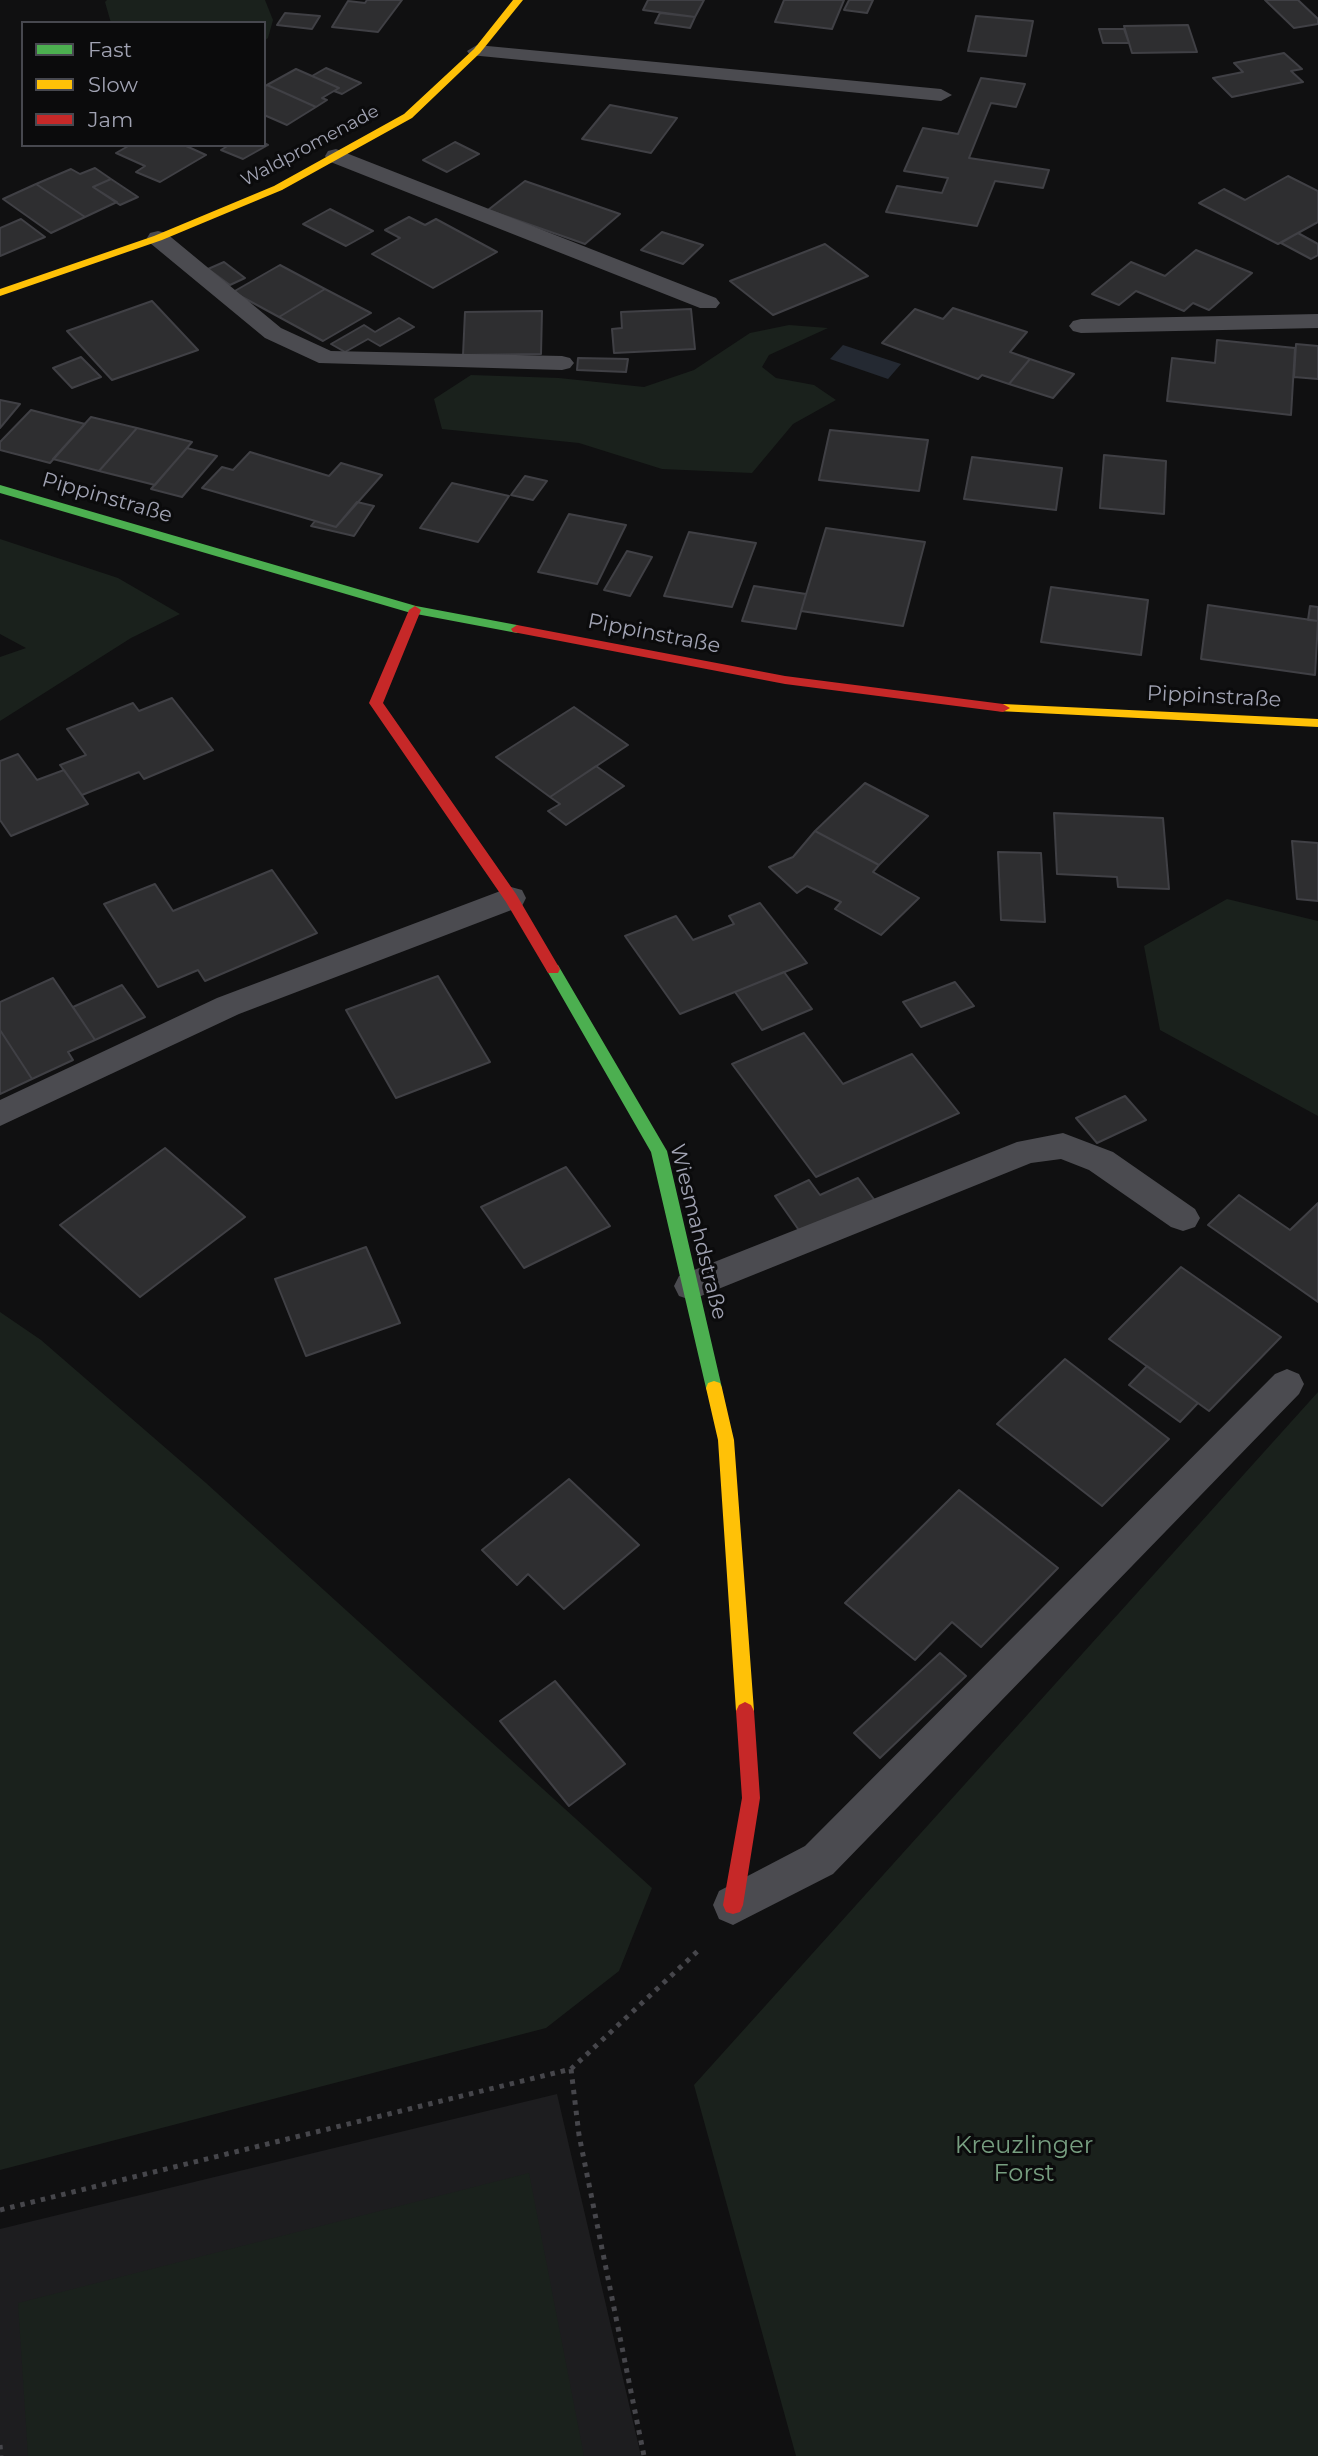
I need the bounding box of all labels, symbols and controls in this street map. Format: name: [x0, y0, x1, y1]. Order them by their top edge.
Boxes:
legend: [21, 21, 266, 147]
text: Fast: [88, 37, 132, 62]
text: Slow: [88, 72, 138, 97]
street label: Waldpromenade: [237, 101, 383, 191]
text: Jam: [88, 107, 133, 132]
street label: Pippinstraße: [39, 467, 175, 529]
street label: Pippinstraße: [586, 609, 722, 659]
street label: Pippinstraße: [1146, 681, 1282, 713]
street label: Wiesmahdstraße: [664, 1142, 732, 1322]
park label: Kreuzlinger Forst: [955, 2132, 1093, 2188]

